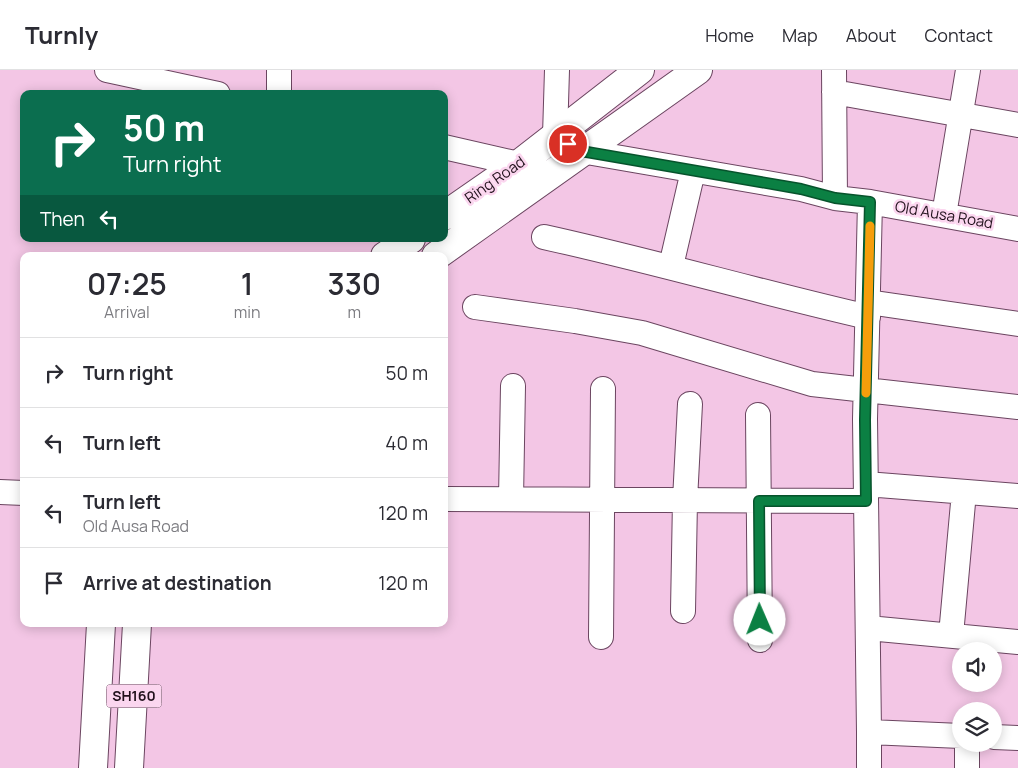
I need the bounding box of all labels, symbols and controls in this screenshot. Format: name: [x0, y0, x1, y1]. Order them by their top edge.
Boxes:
text: Turnly: [25, 18, 98, 51]
text: Home: [705, 23, 754, 47]
text: Map: [782, 23, 818, 47]
text: About: [846, 23, 896, 47]
text: Contact: [924, 23, 993, 47]
text: 50 m: [123, 104, 205, 152]
icon: right: [40, 110, 105, 175]
pin: [547, 123, 589, 165]
icon: arrive: [554, 130, 582, 158]
text: Turn right: [123, 149, 221, 179]
street label: Ring Road: [460, 151, 529, 208]
street label: Old Ausa Road: [893, 196, 995, 233]
icon: left: [95, 205, 123, 233]
text: Then: [40, 206, 85, 232]
text: 07:25: [87, 263, 167, 304]
text: 1: [241, 263, 253, 304]
text: 330: [327, 263, 381, 304]
text: Arrival: [104, 301, 150, 323]
text: min: [234, 301, 261, 323]
text: m: [347, 301, 361, 323]
icon: right: [40, 359, 68, 387]
text: Turn right: [83, 360, 173, 386]
text: 50 m: [386, 360, 428, 386]
icon: left: [40, 429, 68, 457]
text: Turn left: [83, 430, 161, 456]
text: 40 m: [385, 430, 428, 456]
text: Turn left: [83, 489, 161, 515]
icon: left: [40, 499, 68, 527]
text: 120 m: [378, 500, 428, 526]
text: Old Ausa Road: [83, 515, 189, 537]
icon: arrive: [40, 569, 68, 597]
text: Arrive at destination: [83, 570, 272, 596]
text: 120 m: [378, 570, 428, 596]
position arrow: [733, 593, 785, 645]
map controls: [952, 642, 1002, 752]
button: sound: [952, 642, 1002, 692]
road number: SH160: [106, 684, 162, 708]
button: layers: [952, 702, 1002, 752]

